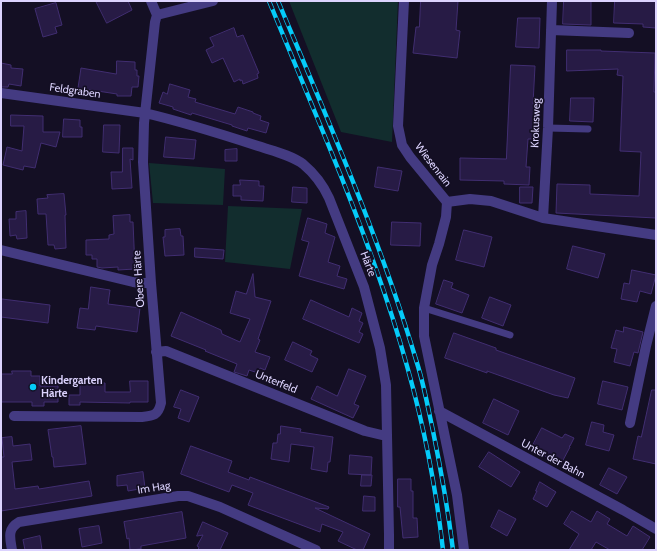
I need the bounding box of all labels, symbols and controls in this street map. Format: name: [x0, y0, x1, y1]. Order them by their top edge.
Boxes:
street label: Feldgraben: [49, 81, 101, 101]
street label: Krokusweg: [529, 98, 543, 148]
street label: Wiesenrain: [412, 141, 454, 189]
street label: Obere Härte: [130, 250, 148, 308]
street label: Härte: [357, 250, 379, 278]
street label: Unterfeld: [253, 368, 299, 396]
place label: Kindergarten Härte: [41, 374, 103, 400]
marker: Kindergarten Härte: [28, 382, 38, 392]
street label: Unter der Bahn: [519, 437, 587, 481]
street label: Im Hag: [137, 479, 171, 497]

